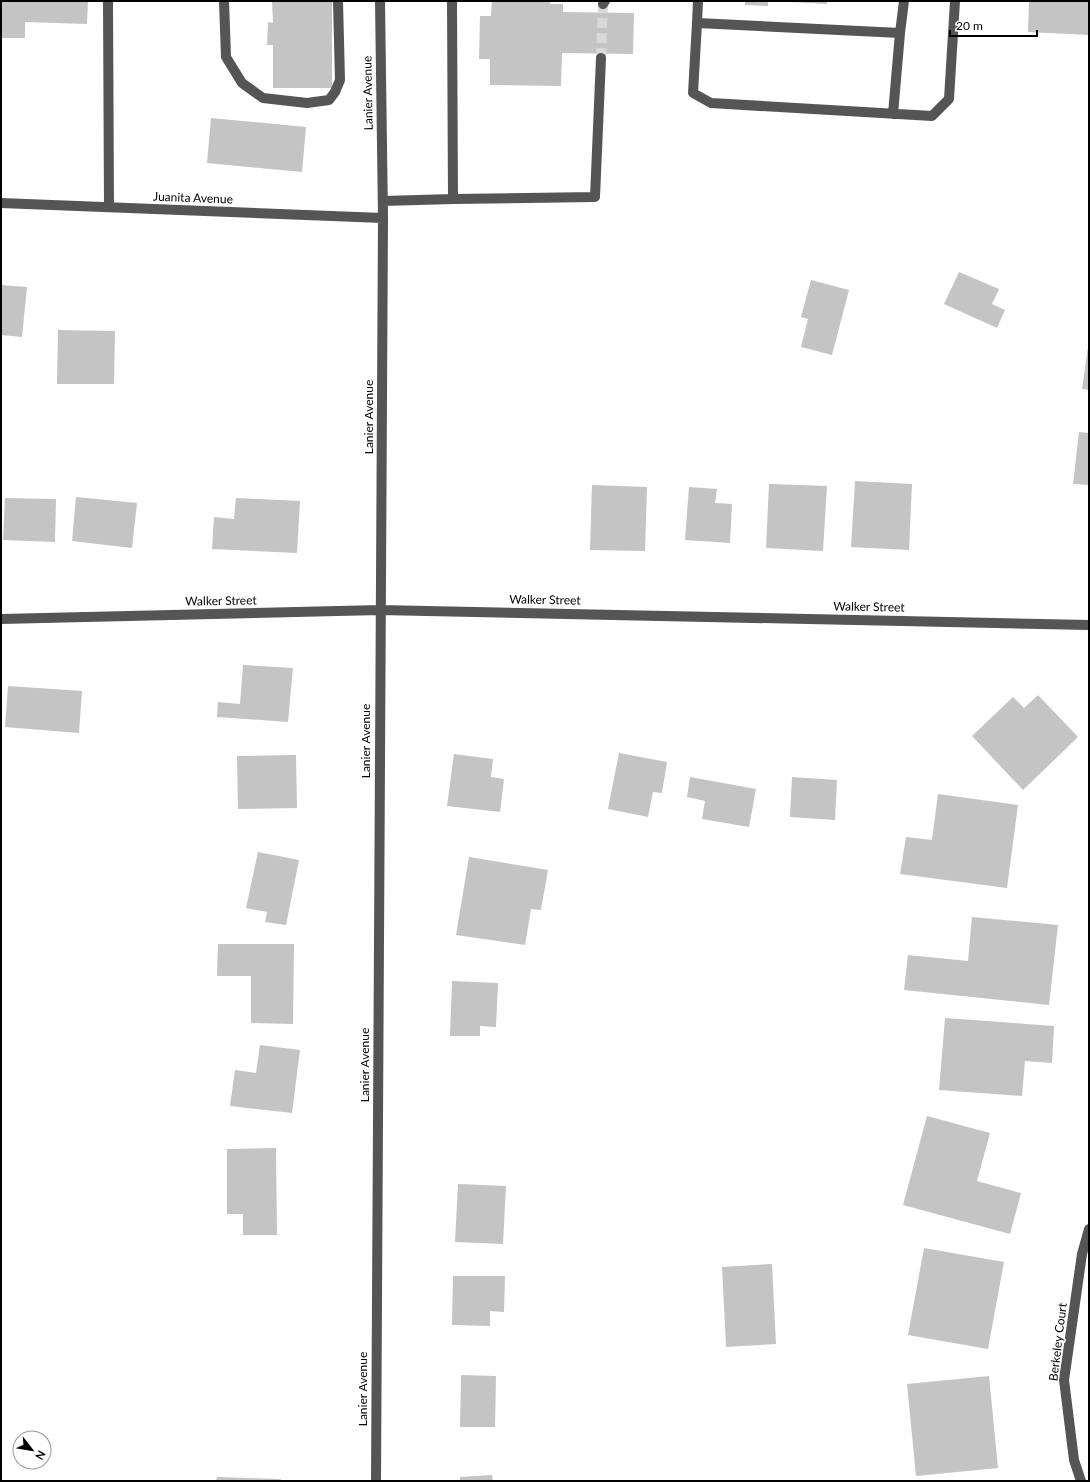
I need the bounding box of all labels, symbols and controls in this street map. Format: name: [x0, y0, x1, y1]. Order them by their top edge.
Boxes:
scale bar: [950, 12, 1037, 38]
text: 20 m: [956, 18, 983, 33]
street label: Lanier Avenue: [359, 56, 376, 130]
street label: Juanita Avenue: [153, 189, 233, 206]
street label: Lanier Avenue: [361, 380, 376, 454]
street label: Walker Street: [509, 591, 582, 608]
street label: Walker Street: [185, 592, 258, 609]
street label: Walker Street: [833, 598, 906, 615]
street label: Lanier Avenue: [358, 704, 373, 778]
street label: Lanier Avenue: [357, 1028, 372, 1102]
street label: Berkeley Court: [1045, 1301, 1070, 1382]
street label: Lanier Avenue: [355, 1352, 370, 1426]
north arrow: [12, 1430, 52, 1470]
text: N: [33, 1448, 49, 1462]

